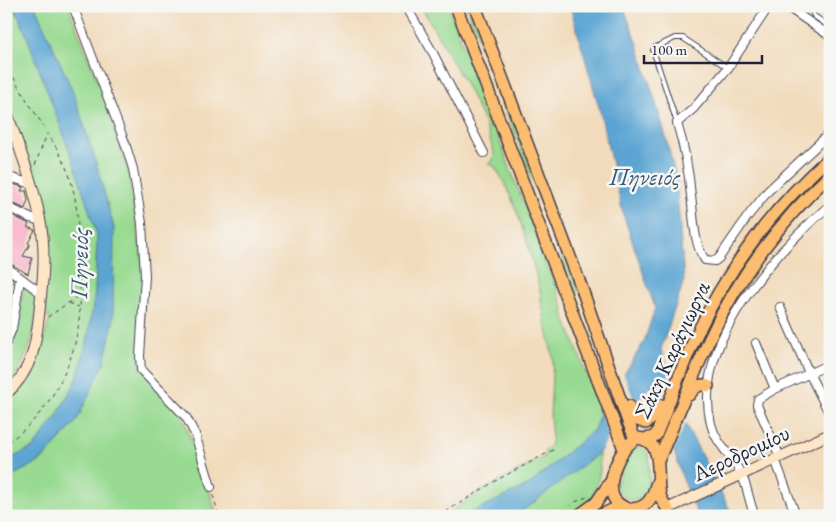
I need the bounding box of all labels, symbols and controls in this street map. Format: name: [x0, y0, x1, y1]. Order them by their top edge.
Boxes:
scale bar: [644, 32, 761, 64]
text: 100 m: [651, 40, 688, 59]
water label: Πηνειός: [608, 161, 681, 192]
water label: Πηνειός: [63, 226, 95, 300]
street label: Σάκη Καράγιωργα: [628, 276, 717, 423]
street label: Αεροδρομίου: [687, 418, 794, 488]

